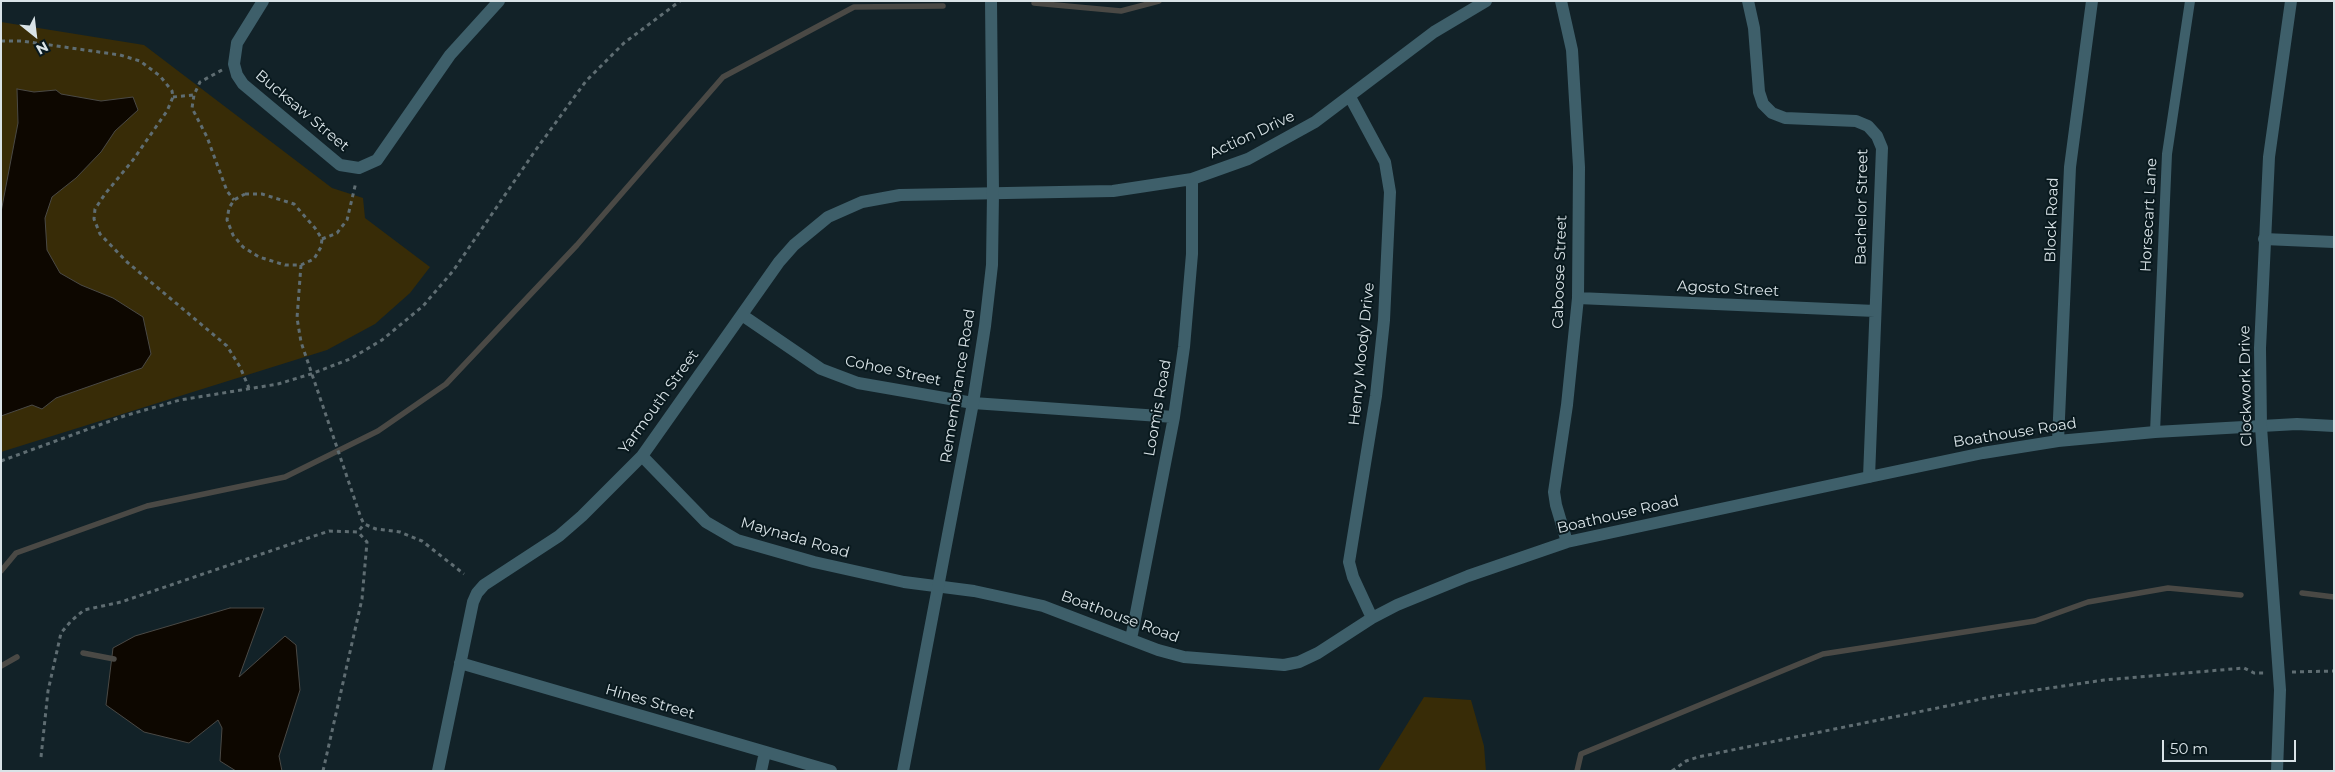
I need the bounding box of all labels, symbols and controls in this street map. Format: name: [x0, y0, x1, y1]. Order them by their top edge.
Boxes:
north arrow: [10, 10, 60, 60]
text: N: [33, 38, 52, 59]
street label: Bucksaw Street: [251, 67, 353, 155]
street label: Action Drive: [1206, 107, 1298, 163]
street label: Bachelor Street: [1852, 149, 1872, 265]
street label: Horsecart Lane: [2137, 157, 2161, 273]
street label: Block Road: [2042, 177, 2062, 263]
street label: Caboose Street: [1549, 215, 1571, 329]
street label: Agosto Street: [1677, 277, 1779, 301]
street label: Henry Moody Drive: [1346, 281, 1378, 427]
street label: Remembrance Road: [937, 308, 979, 464]
street label: Clockwork Drive: [2236, 325, 2256, 447]
street label: Yarmouth Street: [615, 346, 703, 458]
street label: Cohoe Street: [843, 352, 943, 390]
street label: Loomis Road: [1141, 358, 1175, 458]
street label: Boathouse Road: [1952, 414, 2078, 452]
street label: Boathouse Road: [1555, 492, 1681, 538]
street label: Maynada Road: [739, 514, 851, 562]
street label: Boathouse Road: [1058, 587, 1182, 647]
street label: Hines Street: [603, 681, 697, 723]
scale bar: [2165, 730, 2299, 762]
text: 50 m: [2170, 739, 2208, 758]

